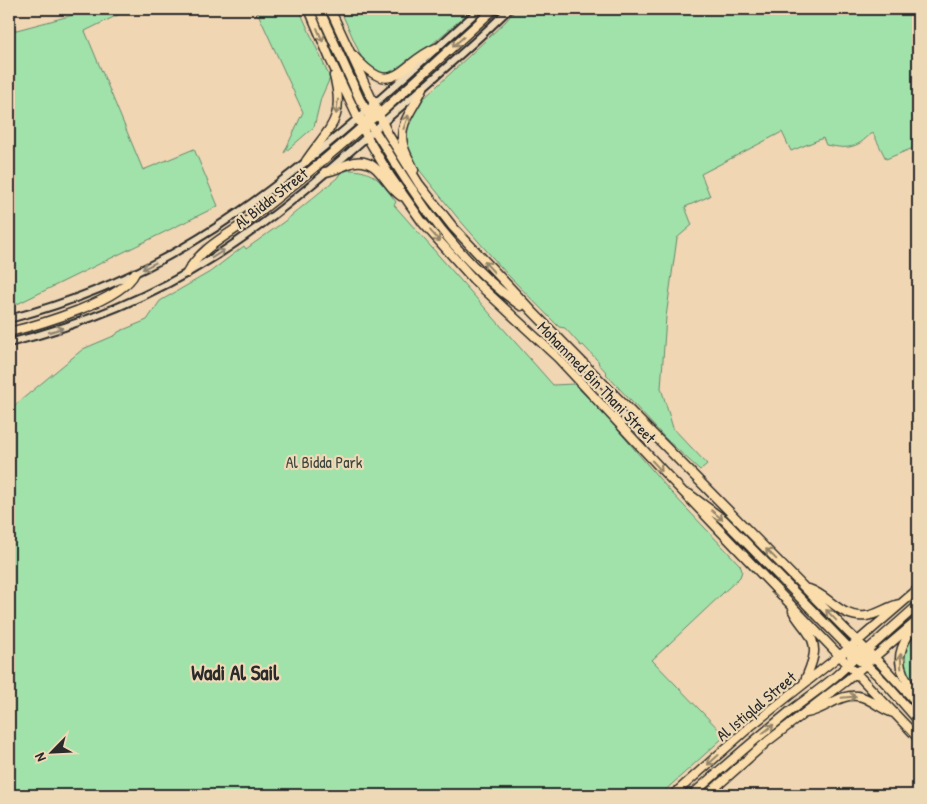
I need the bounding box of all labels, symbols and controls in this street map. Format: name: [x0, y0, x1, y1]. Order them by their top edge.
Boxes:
one-way arrow: [316, 27, 325, 42]
one-way arrow: [452, 36, 465, 48]
one-way arrow: [332, 98, 342, 114]
one-way arrow: [402, 115, 411, 130]
street label: Al Bidda Street: [230, 162, 312, 233]
one-way arrow: [429, 229, 440, 242]
one-way arrow: [211, 249, 225, 259]
one-way arrow: [483, 261, 495, 273]
one-way arrow: [142, 262, 157, 271]
street label: Mohammed Bin Thani Street: [533, 316, 661, 448]
one-way arrow: [47, 324, 63, 334]
park label: Al Bidda Park: [286, 451, 363, 473]
one-way arrow: [652, 459, 663, 472]
one-way arrow: [710, 509, 723, 520]
one-way arrow: [765, 547, 777, 560]
one-way arrow: [825, 609, 838, 621]
one-way arrow: [896, 653, 905, 669]
district label: Wadi Al Sail: [191, 658, 279, 687]
street label: Al Istiqlal Street: [711, 666, 801, 746]
one-way arrow: [841, 692, 857, 702]
one-way arrow: [761, 723, 774, 734]
north arrow: [28, 726, 78, 776]
text: N: [29, 750, 50, 765]
one-way arrow: [706, 754, 719, 766]

